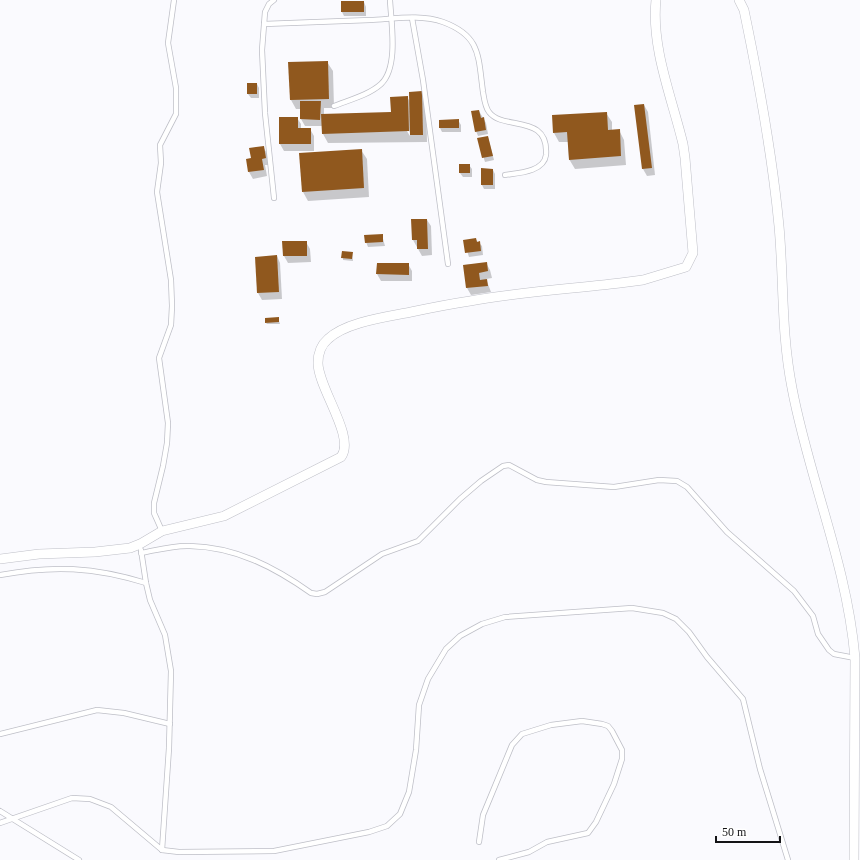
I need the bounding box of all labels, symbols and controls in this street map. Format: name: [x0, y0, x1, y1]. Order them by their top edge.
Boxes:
scale bar: [716, 818, 780, 844]
text: 50 m: [722, 825, 747, 839]

